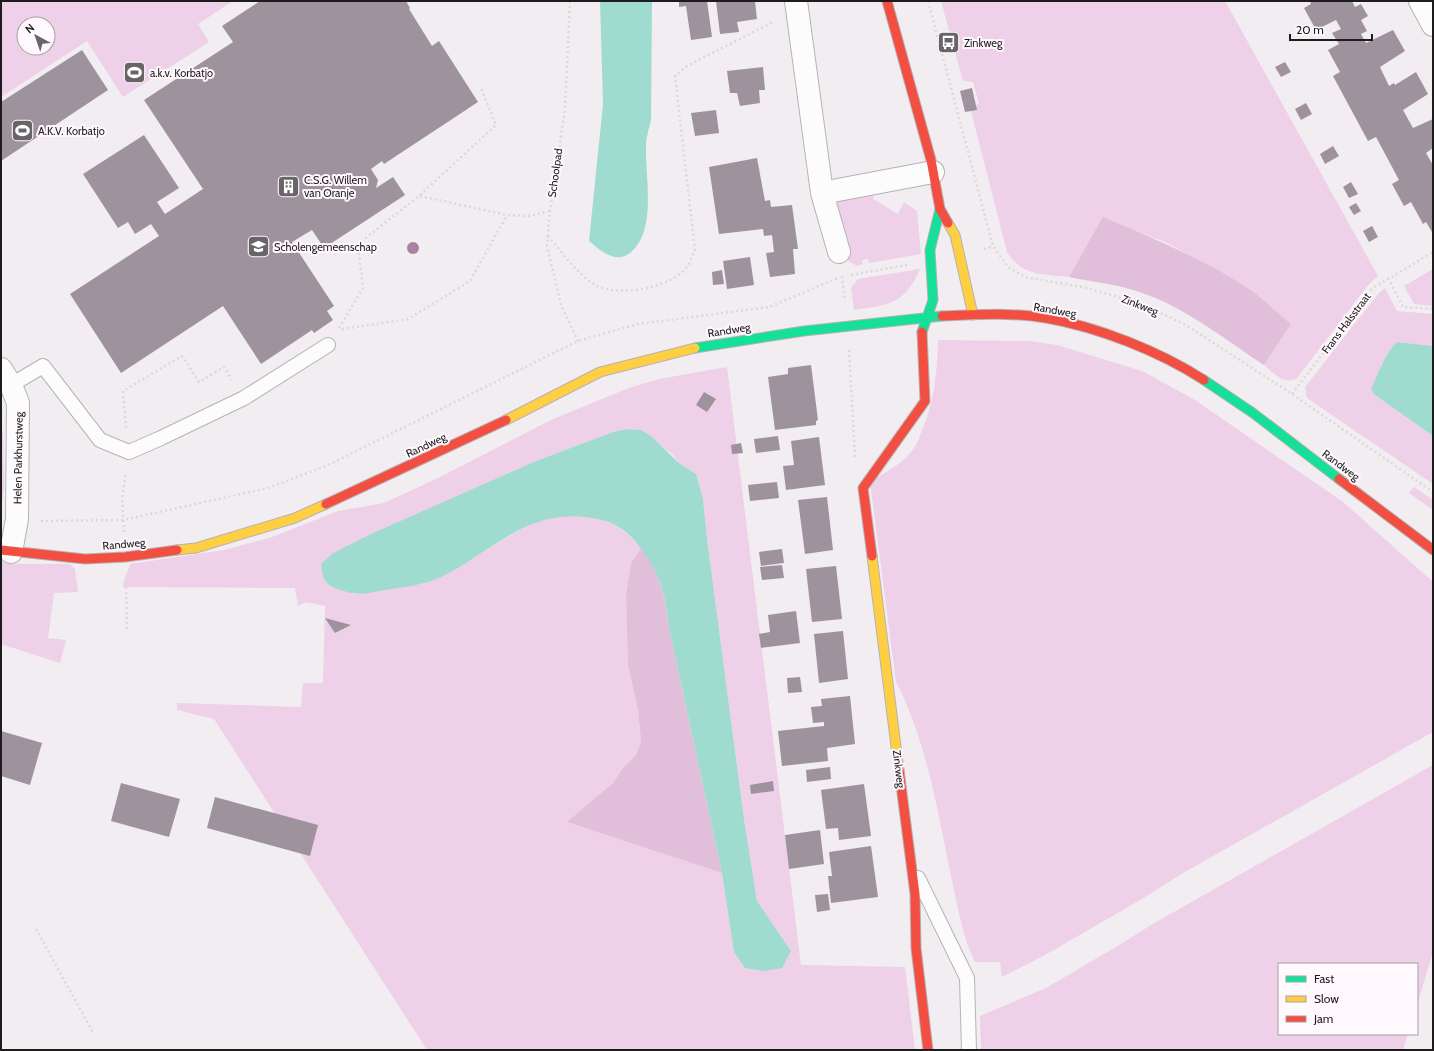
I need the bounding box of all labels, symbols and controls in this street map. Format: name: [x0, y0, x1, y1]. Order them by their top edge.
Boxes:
north arrow: [16, 16, 56, 56]
scale bar: [1290, 16, 1372, 42]
text: N: [22, 20, 37, 36]
text: 20 m: [1296, 22, 1324, 37]
bus stop icon: Zinkweg: [936, 30, 962, 56]
place label: Zinkweg: [964, 36, 1003, 50]
sports icon: a.k.v. Korbatjo: [121, 60, 147, 86]
place label: a.k.v. Korbatjo: [150, 66, 213, 80]
sports icon: A.K.V. Korbatjo: [10, 118, 36, 144]
place label: A.K.V. Korbatjo: [38, 124, 105, 138]
street label: Schoolpad: [545, 147, 565, 199]
building icon: C.S.G. Willem van Oranje: [276, 173, 302, 199]
place label: C.S.G. Willem van Oranje: [304, 173, 367, 200]
school or university icon: Scholengemeenschap: [246, 234, 272, 260]
place label: Scholengemeenschap: [274, 240, 377, 254]
street label: Frans Halsstraat: [1318, 289, 1374, 356]
street label: Zinkweg: [1120, 292, 1161, 319]
street label: Randweg: [1033, 299, 1078, 321]
street label: Randweg: [707, 320, 752, 340]
street label: Helen Parkhurstweg: [10, 411, 26, 504]
street label: Randweg: [403, 429, 449, 460]
street label: Randweg: [1320, 446, 1363, 484]
street label: Randweg: [102, 535, 147, 553]
street label: Zinkweg: [890, 749, 908, 789]
legend: [1278, 963, 1418, 1035]
text: Fast: [1314, 971, 1334, 986]
text: Slow: [1314, 991, 1339, 1006]
text: Jam: [1313, 1011, 1333, 1026]

